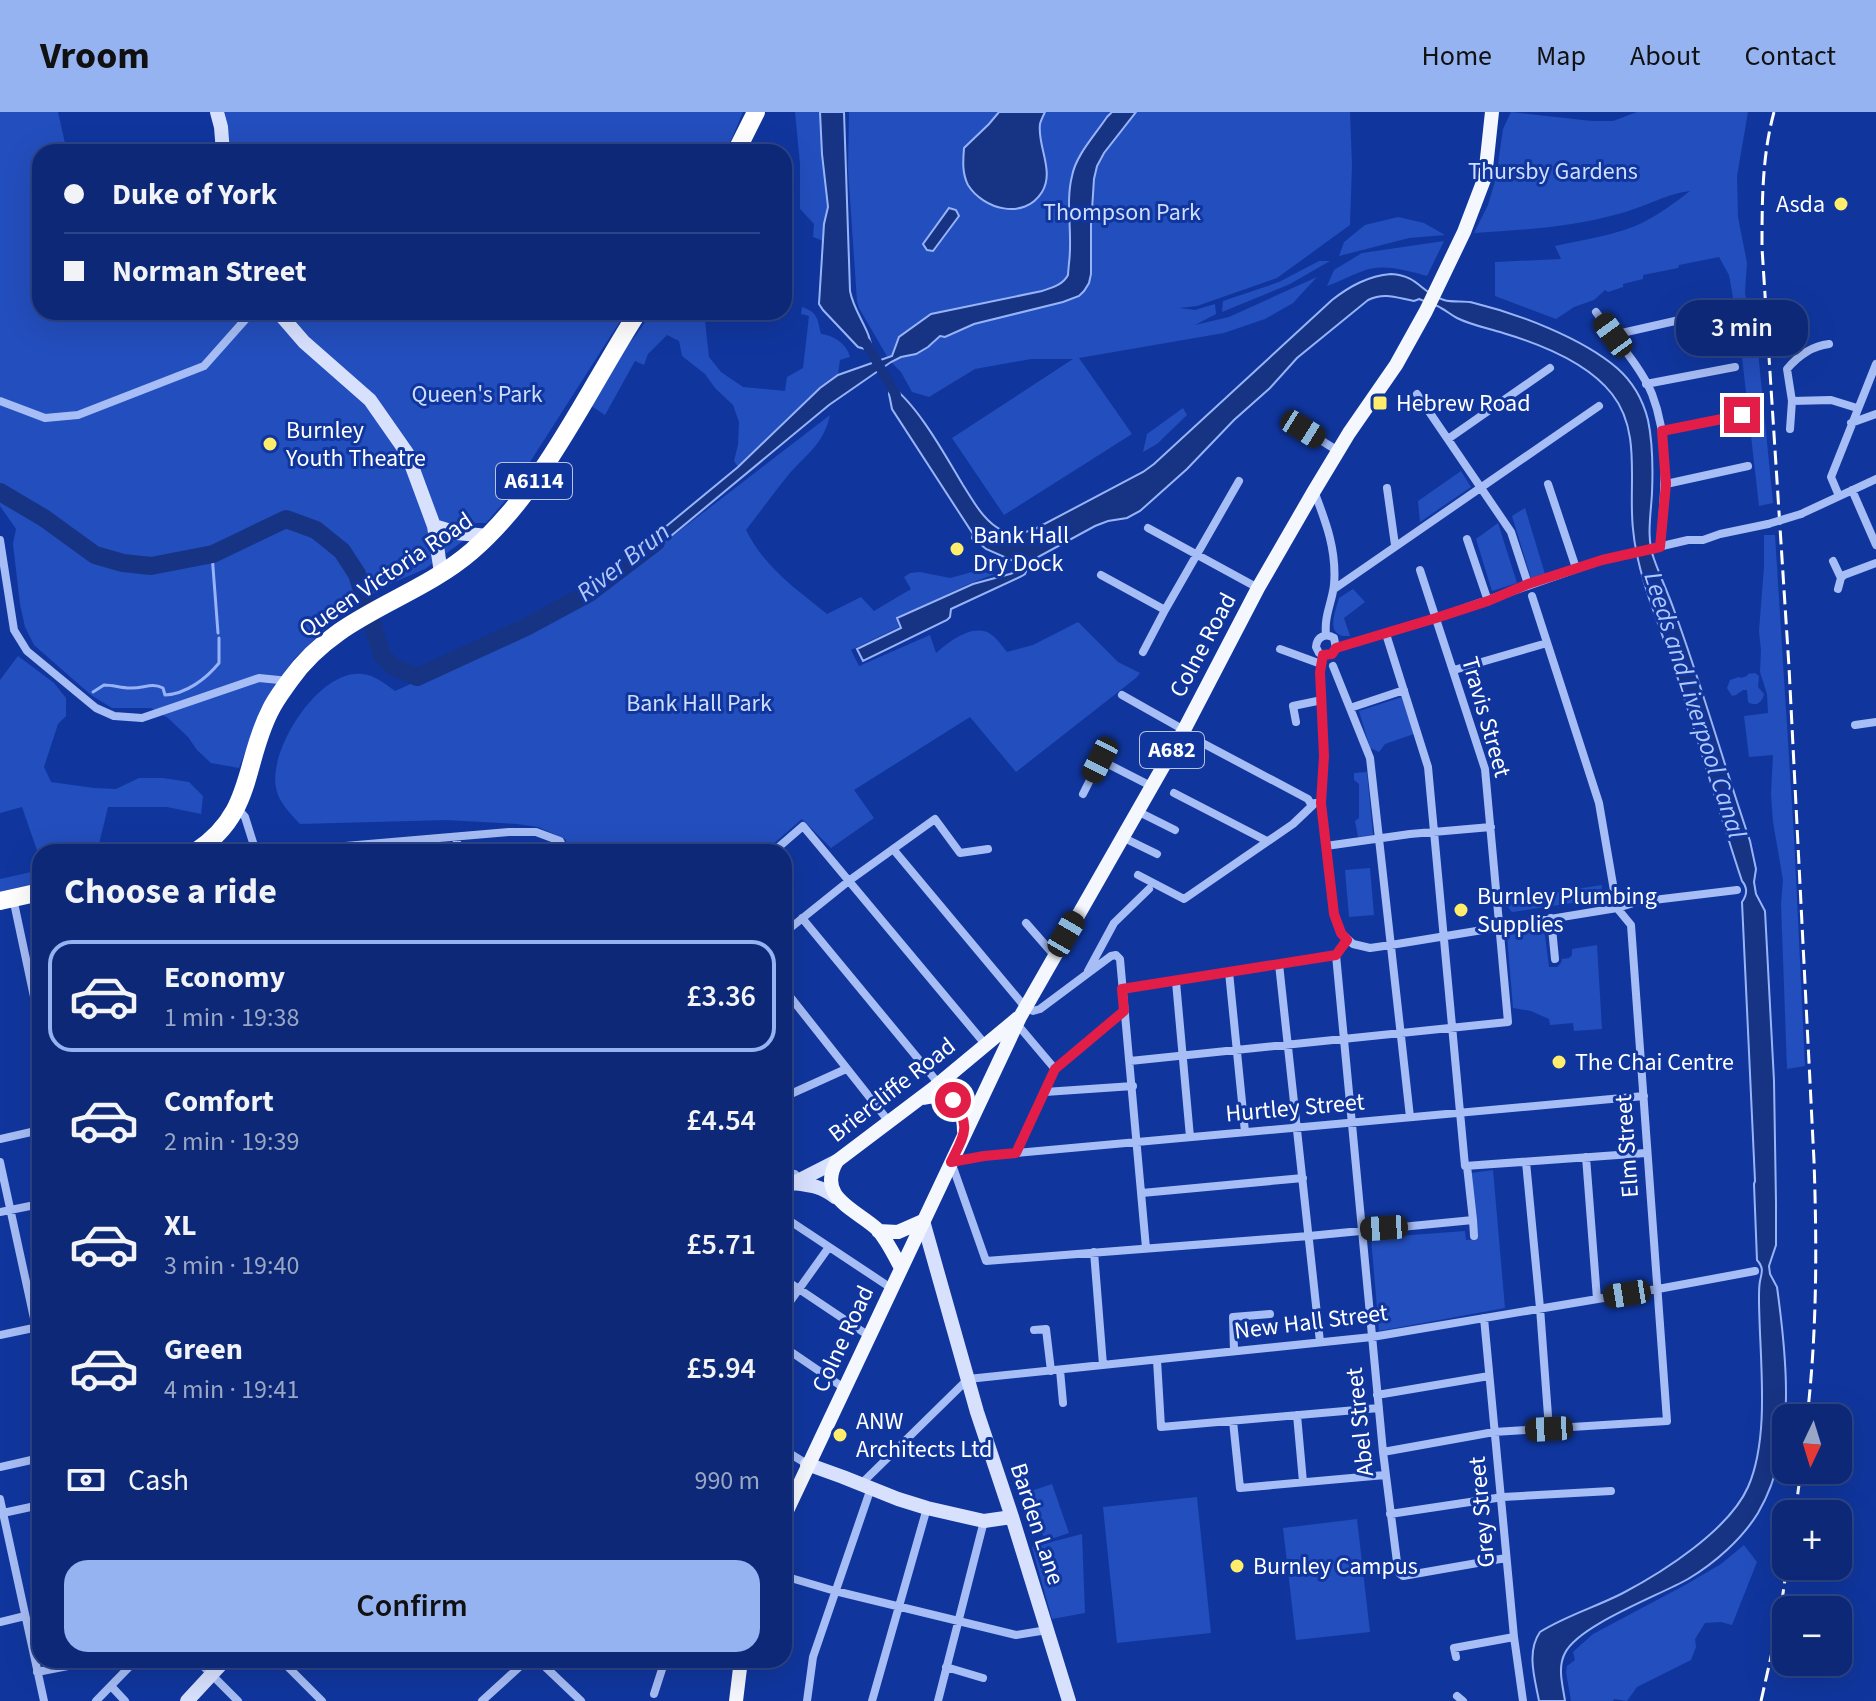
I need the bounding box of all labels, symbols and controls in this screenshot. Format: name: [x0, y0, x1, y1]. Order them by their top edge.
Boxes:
text: Vroom: [40, 29, 150, 83]
text: Home: [1421, 36, 1492, 76]
text: Map: [1536, 36, 1586, 76]
text: About: [1630, 36, 1701, 76]
text: Contact: [1745, 36, 1836, 76]
park label: Thursby Gardens: [1468, 154, 1638, 189]
text: Duke of York: [112, 173, 277, 216]
place label: Asda: [1776, 187, 1825, 222]
park label: Thompson Park: [1043, 195, 1201, 230]
marker: Asda: [1832, 195, 1850, 213]
text: Norman Street: [112, 250, 306, 293]
callout: 3 min: [1676, 299, 1808, 355]
car: [1589, 309, 1637, 361]
text: 3 min: [1711, 309, 1773, 346]
park label: Queen's Park: [411, 377, 543, 412]
place label: Hebrew Road: [1396, 386, 1531, 421]
marker: Hebrew Road: [1371, 394, 1389, 412]
route end: [1724, 397, 1760, 433]
car: [1276, 406, 1330, 452]
place label: Burnley Youth Theatre: [285, 413, 426, 476]
marker: Burnley Youth Theatre: [261, 435, 279, 453]
road number: A6114: [496, 463, 572, 499]
street label: Queen Victoria Road: [292, 504, 480, 646]
water label: River Brun: [568, 514, 678, 610]
place label: Bank Hall Dry Dock: [973, 518, 1069, 581]
marker: Bank Hall Dry Dock: [948, 540, 966, 558]
water label: Leeds and Liverpool Canal: [1634, 567, 1756, 844]
street label: Colne Road: [1161, 586, 1245, 704]
street label: Travis Street: [1452, 653, 1520, 781]
park label: Bank Hall Park: [626, 686, 772, 721]
road number: A682: [1140, 732, 1204, 768]
car: [1078, 733, 1122, 787]
text: Choose a ride: [64, 866, 277, 917]
place label: Burnley Plumbing Supplies: [1477, 879, 1657, 942]
marker: Burnley Plumbing Supplies: [1452, 901, 1470, 919]
car: [1044, 907, 1088, 961]
text: Economy: [164, 956, 285, 999]
icon: car: [68, 960, 140, 1032]
text: £3.36: [686, 975, 756, 1018]
text: 1 min · 19:38: [164, 999, 299, 1036]
street label: Briercliffe Road: [821, 1029, 963, 1151]
place label: The Chai Centre: [1575, 1045, 1734, 1080]
marker: The Chai Centre: [1550, 1053, 1568, 1071]
text: Comfort: [164, 1080, 274, 1123]
route start: [935, 1082, 971, 1118]
icon: car: [68, 1084, 140, 1156]
street label: Hurtley Street: [1224, 1084, 1366, 1132]
street label: Elm Street: [1606, 1093, 1648, 1199]
text: £4.54: [686, 1099, 756, 1142]
text: 2 min · 19:39: [164, 1123, 299, 1160]
text: XL: [164, 1204, 197, 1247]
icon: car: [68, 1208, 140, 1280]
car: [1359, 1214, 1409, 1242]
text: £5.71: [686, 1223, 756, 1266]
text: 3 min · 19:40: [164, 1247, 299, 1284]
car: [1601, 1278, 1653, 1310]
street label: Colne Road: [803, 1280, 883, 1398]
street label: New Hall Street: [1232, 1295, 1390, 1349]
text: Green: [164, 1328, 243, 1371]
icon: car: [68, 1332, 140, 1404]
text: £5.94: [686, 1347, 756, 1390]
street label: Abel Street: [1337, 1366, 1383, 1478]
text: 4 min · 19:41: [164, 1371, 299, 1408]
place label: ANW Architects Ltd: [856, 1404, 992, 1467]
north arrow: [1772, 1404, 1852, 1484]
map controls: [1772, 1404, 1852, 1676]
car: [1524, 1416, 1574, 1442]
marker: ANW Architects Ltd: [831, 1426, 849, 1444]
street label: Grey Street: [1460, 1455, 1504, 1569]
icon: cash: [64, 1458, 108, 1502]
text: Cash: [128, 1459, 189, 1502]
street label: Barden Lane: [1001, 1459, 1073, 1589]
text: 990 m: [694, 1462, 760, 1499]
button: +: [1772, 1500, 1852, 1580]
place label: Burnley Campus: [1253, 1549, 1418, 1584]
marker: Burnley Campus: [1228, 1557, 1246, 1575]
button: Confirm: [64, 1560, 760, 1652]
button: −: [1772, 1596, 1852, 1676]

